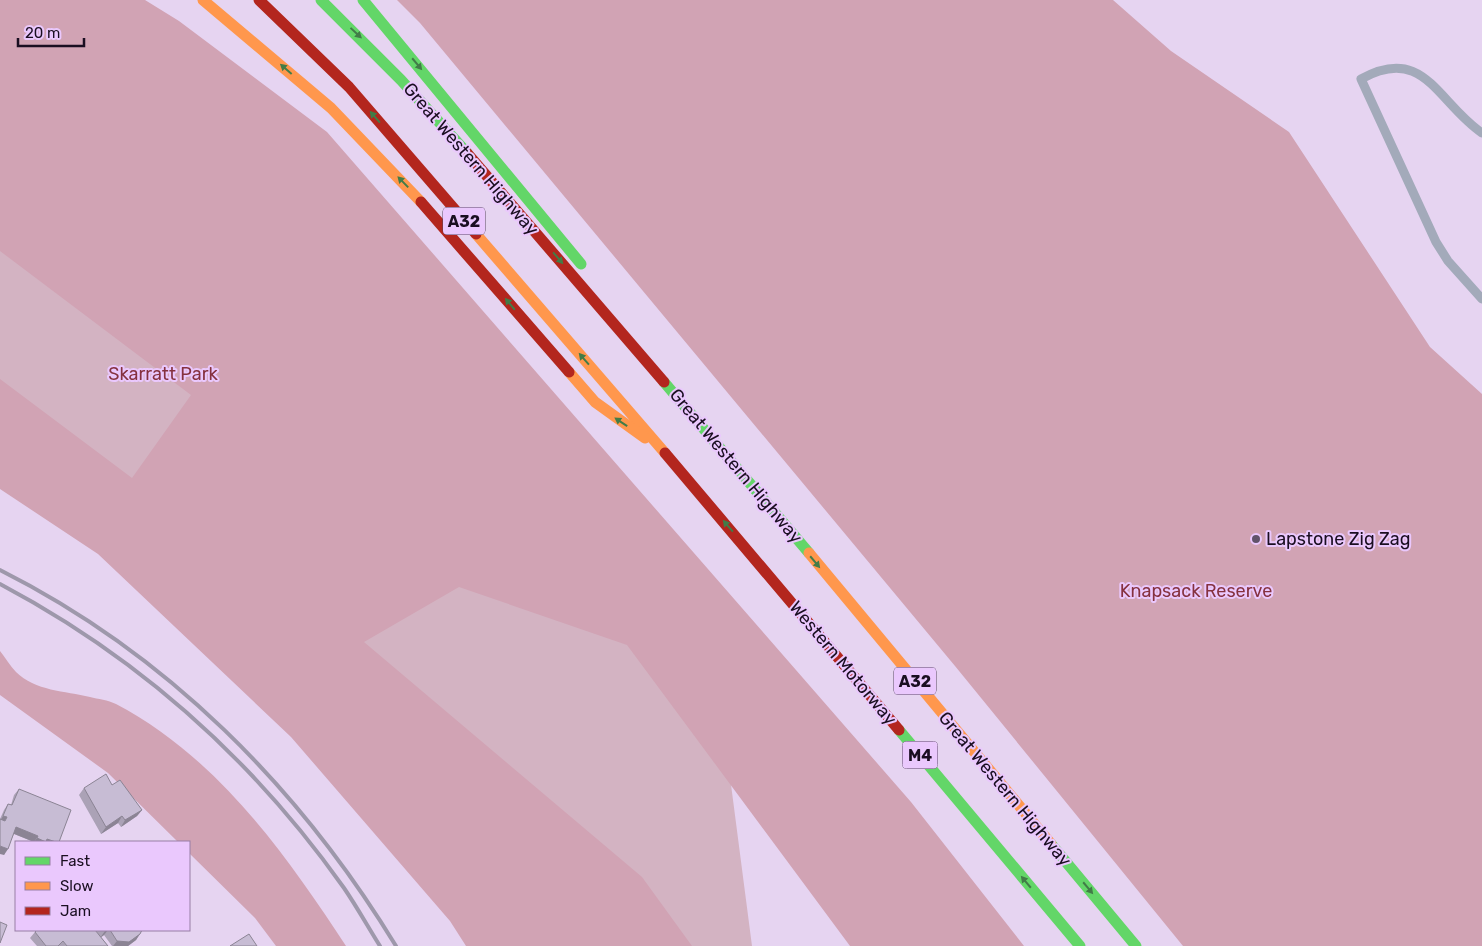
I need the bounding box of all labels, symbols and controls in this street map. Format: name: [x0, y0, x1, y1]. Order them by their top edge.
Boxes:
scale bar: [18, 15, 84, 47]
text: 20 m: [25, 24, 60, 42]
one-way arrow: [350, 27, 362, 39]
one-way arrow: [411, 57, 422, 70]
one-way arrow: [281, 63, 293, 75]
street label: Great Western Highway: [399, 78, 543, 240]
one-way arrow: [369, 110, 380, 123]
one-way arrow: [397, 176, 409, 188]
road number: A32: [443, 208, 485, 235]
one-way arrow: [552, 252, 564, 264]
one-way arrow: [505, 297, 516, 310]
one-way arrow: [578, 353, 590, 365]
park label: Skarratt Park: [108, 363, 218, 385]
street label: Great Western Highway: [665, 384, 807, 548]
one-way arrow: [614, 417, 628, 426]
one-way arrow: [723, 520, 734, 533]
place label: Lapstone Zig Zag: [1266, 528, 1411, 550]
marker: Lapstone Zig Zag: [1250, 533, 1262, 545]
one-way arrow: [810, 555, 821, 568]
park label: Knapsack Reserve: [1120, 580, 1272, 602]
street label: Western Motorway: [785, 597, 901, 730]
road number: A32: [894, 668, 936, 694]
street label: Great Western Highway: [934, 707, 1076, 871]
road number: M4: [902, 742, 938, 768]
legend: [15, 841, 190, 931]
text: Fast: [60, 852, 90, 870]
one-way arrow: [1021, 876, 1032, 889]
text: Slow: [60, 877, 93, 895]
one-way arrow: [1082, 881, 1093, 894]
text: Jam: [60, 902, 91, 920]

